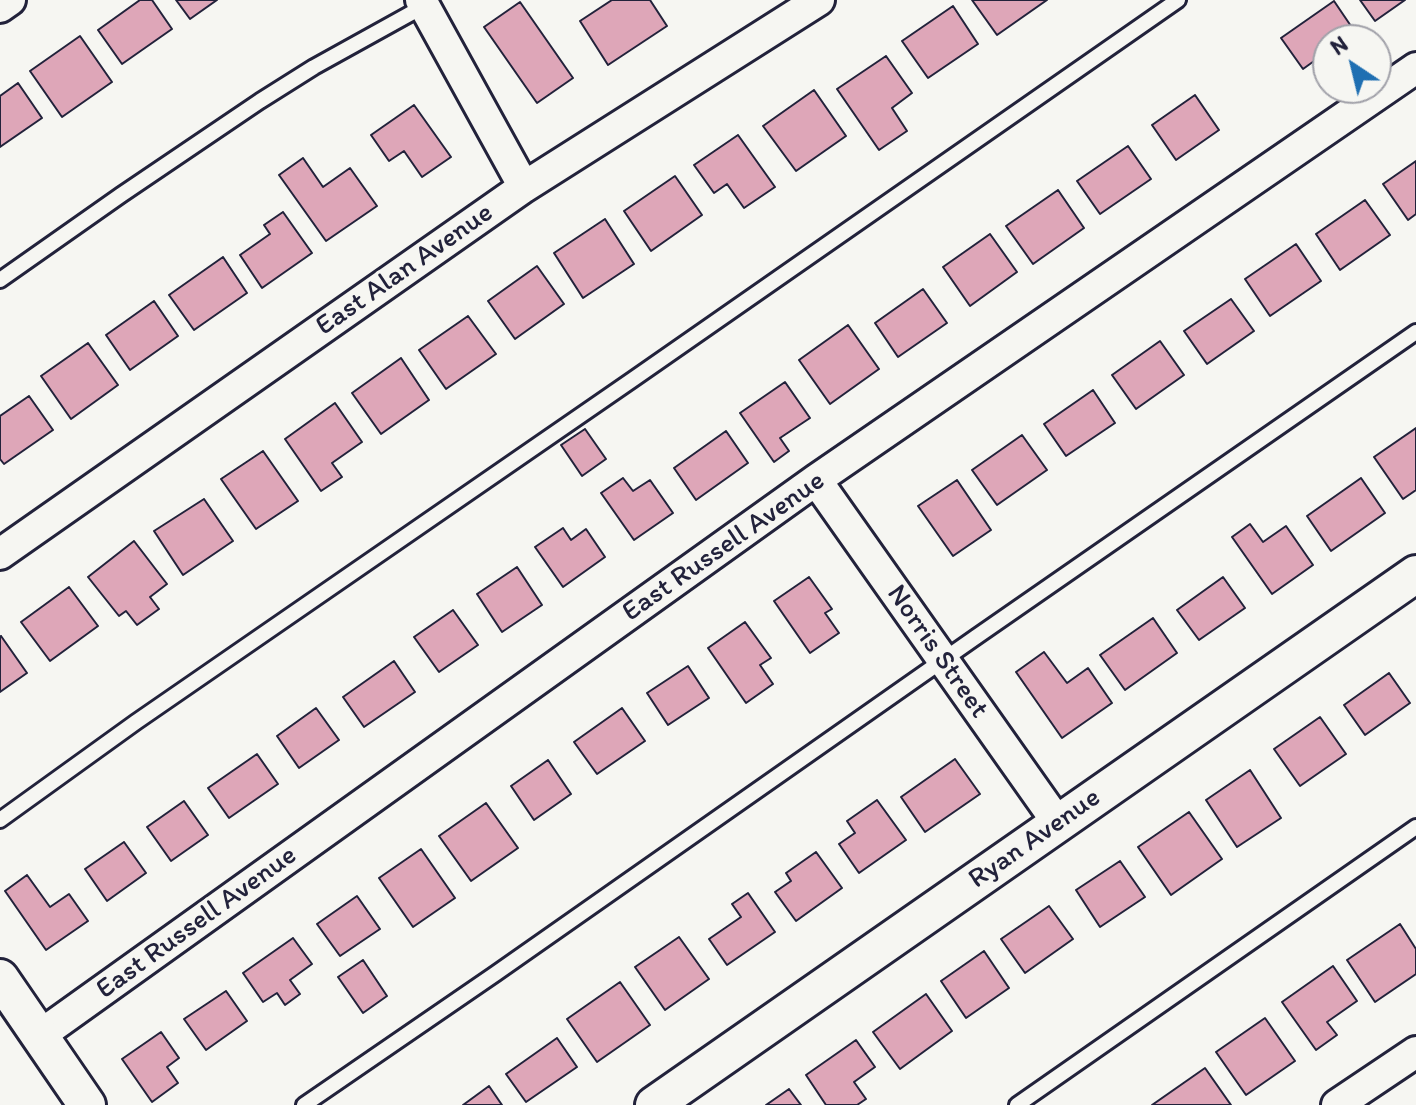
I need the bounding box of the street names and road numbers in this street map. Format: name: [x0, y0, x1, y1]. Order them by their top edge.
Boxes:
street label: East Alan Avenue: [310, 196, 500, 344]
street label: East Russell Avenue: [616, 465, 832, 629]
street label: Norris Street: [879, 579, 995, 725]
street label: Ryan Avenue: [963, 781, 1107, 897]
street label: East Russell Avenue: [90, 839, 304, 1007]

